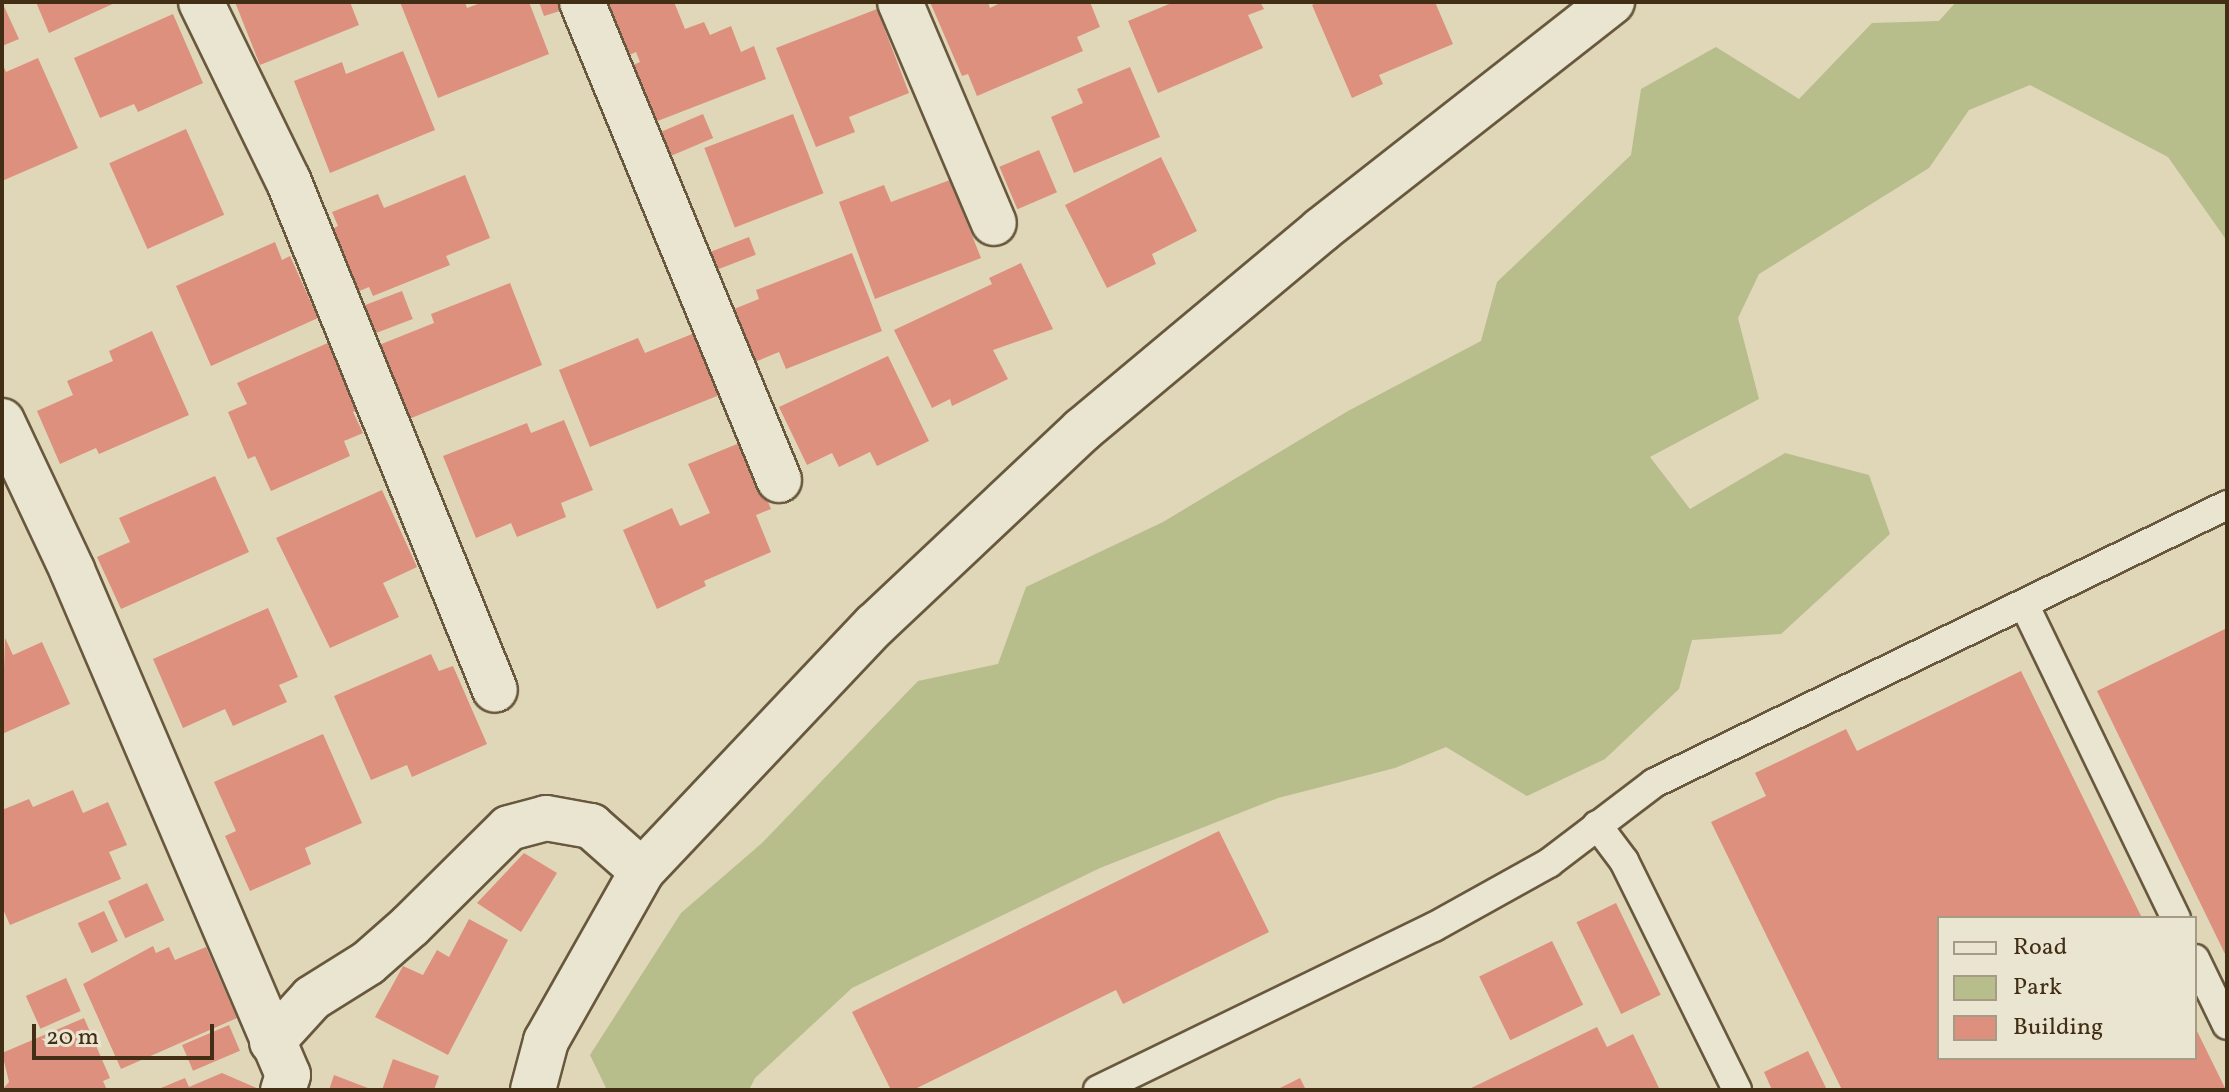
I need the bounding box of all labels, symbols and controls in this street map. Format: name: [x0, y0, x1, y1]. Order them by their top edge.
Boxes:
legend: [1937, 916, 2197, 1060]
text: Road: [2013, 931, 2067, 965]
text: Park: [2013, 971, 2062, 1005]
scale bar: [36, 1008, 218, 1058]
text: Building: [2013, 1011, 2103, 1045]
text: 20 m: [46, 1021, 99, 1055]

